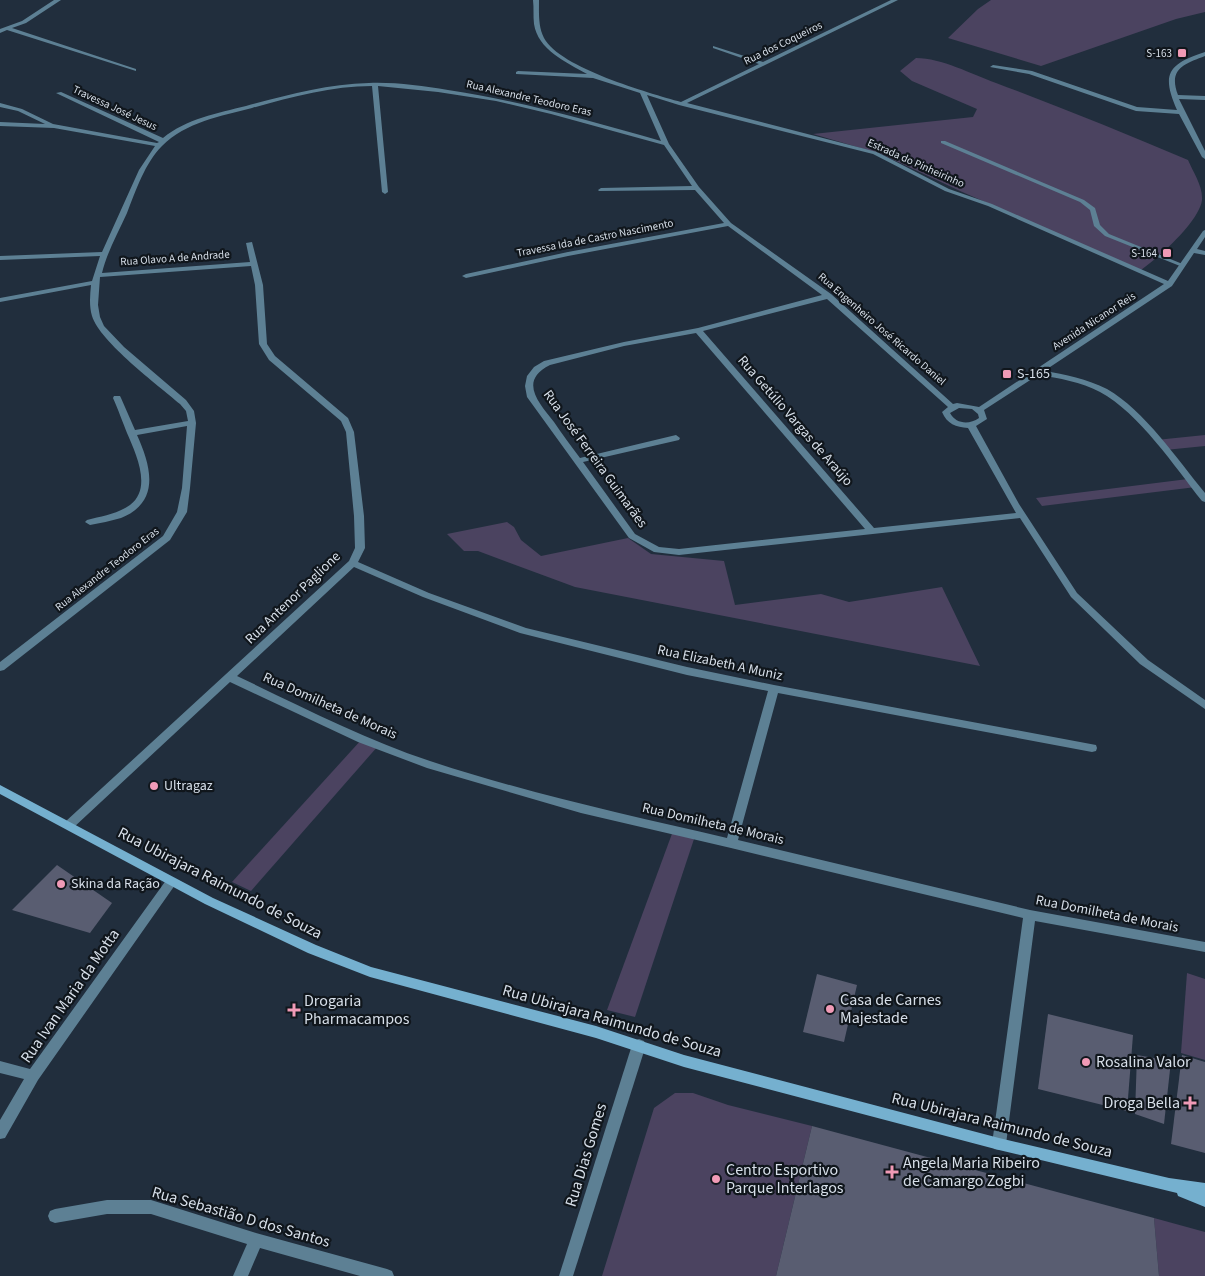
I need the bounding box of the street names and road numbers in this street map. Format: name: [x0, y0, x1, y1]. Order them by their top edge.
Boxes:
street label: Rua dos Coqueiros: [741, 17, 825, 69]
street label: Rua Alexandre Teodoro Eras: [465, 76, 593, 120]
street label: Travessa José Jesus: [70, 82, 160, 134]
street label: Estrada do Pinheirinho: [865, 135, 967, 191]
street label: Travessa Ida de Castro Nascimento: [515, 215, 675, 261]
street label: Rua Olavo A de Andrade: [120, 247, 231, 269]
street label: Rua Engenheiro José Ricardo Daniel: [815, 269, 949, 389]
street label: Avenida Nicanor Reis: [1050, 288, 1139, 353]
street label: Rua Getúlio Vargas de Araújo: [733, 351, 857, 491]
street label: Rua José Ferreira Guimarães: [538, 386, 652, 532]
street label: Rua Alexandre Teodoro Eras: [52, 523, 162, 614]
street label: Rua Antenor Paglione: [241, 547, 345, 649]
street label: Rua Elizabeth A Muniz: [656, 640, 784, 686]
street label: Rua Domilheta de Morais: [260, 667, 400, 745]
street label: Rua Domilheta de Morais: [640, 798, 786, 850]
street label: Rua Ubirajara Raimundo de Souza: [114, 822, 326, 944]
street label: Rua Domilheta de Morais: [1034, 890, 1180, 938]
street label: Rua Ivan Maria da Motta: [15, 924, 125, 1068]
street label: Rua Ubirajara Raimundo de Souza: [500, 979, 724, 1063]
street label: Rua Ubirajara Raimundo de Souza: [889, 1087, 1115, 1163]
street label: Rua Dias Gomes: [560, 1100, 612, 1210]
street label: Rua Sebastião D dos Santos: [149, 1181, 333, 1253]

